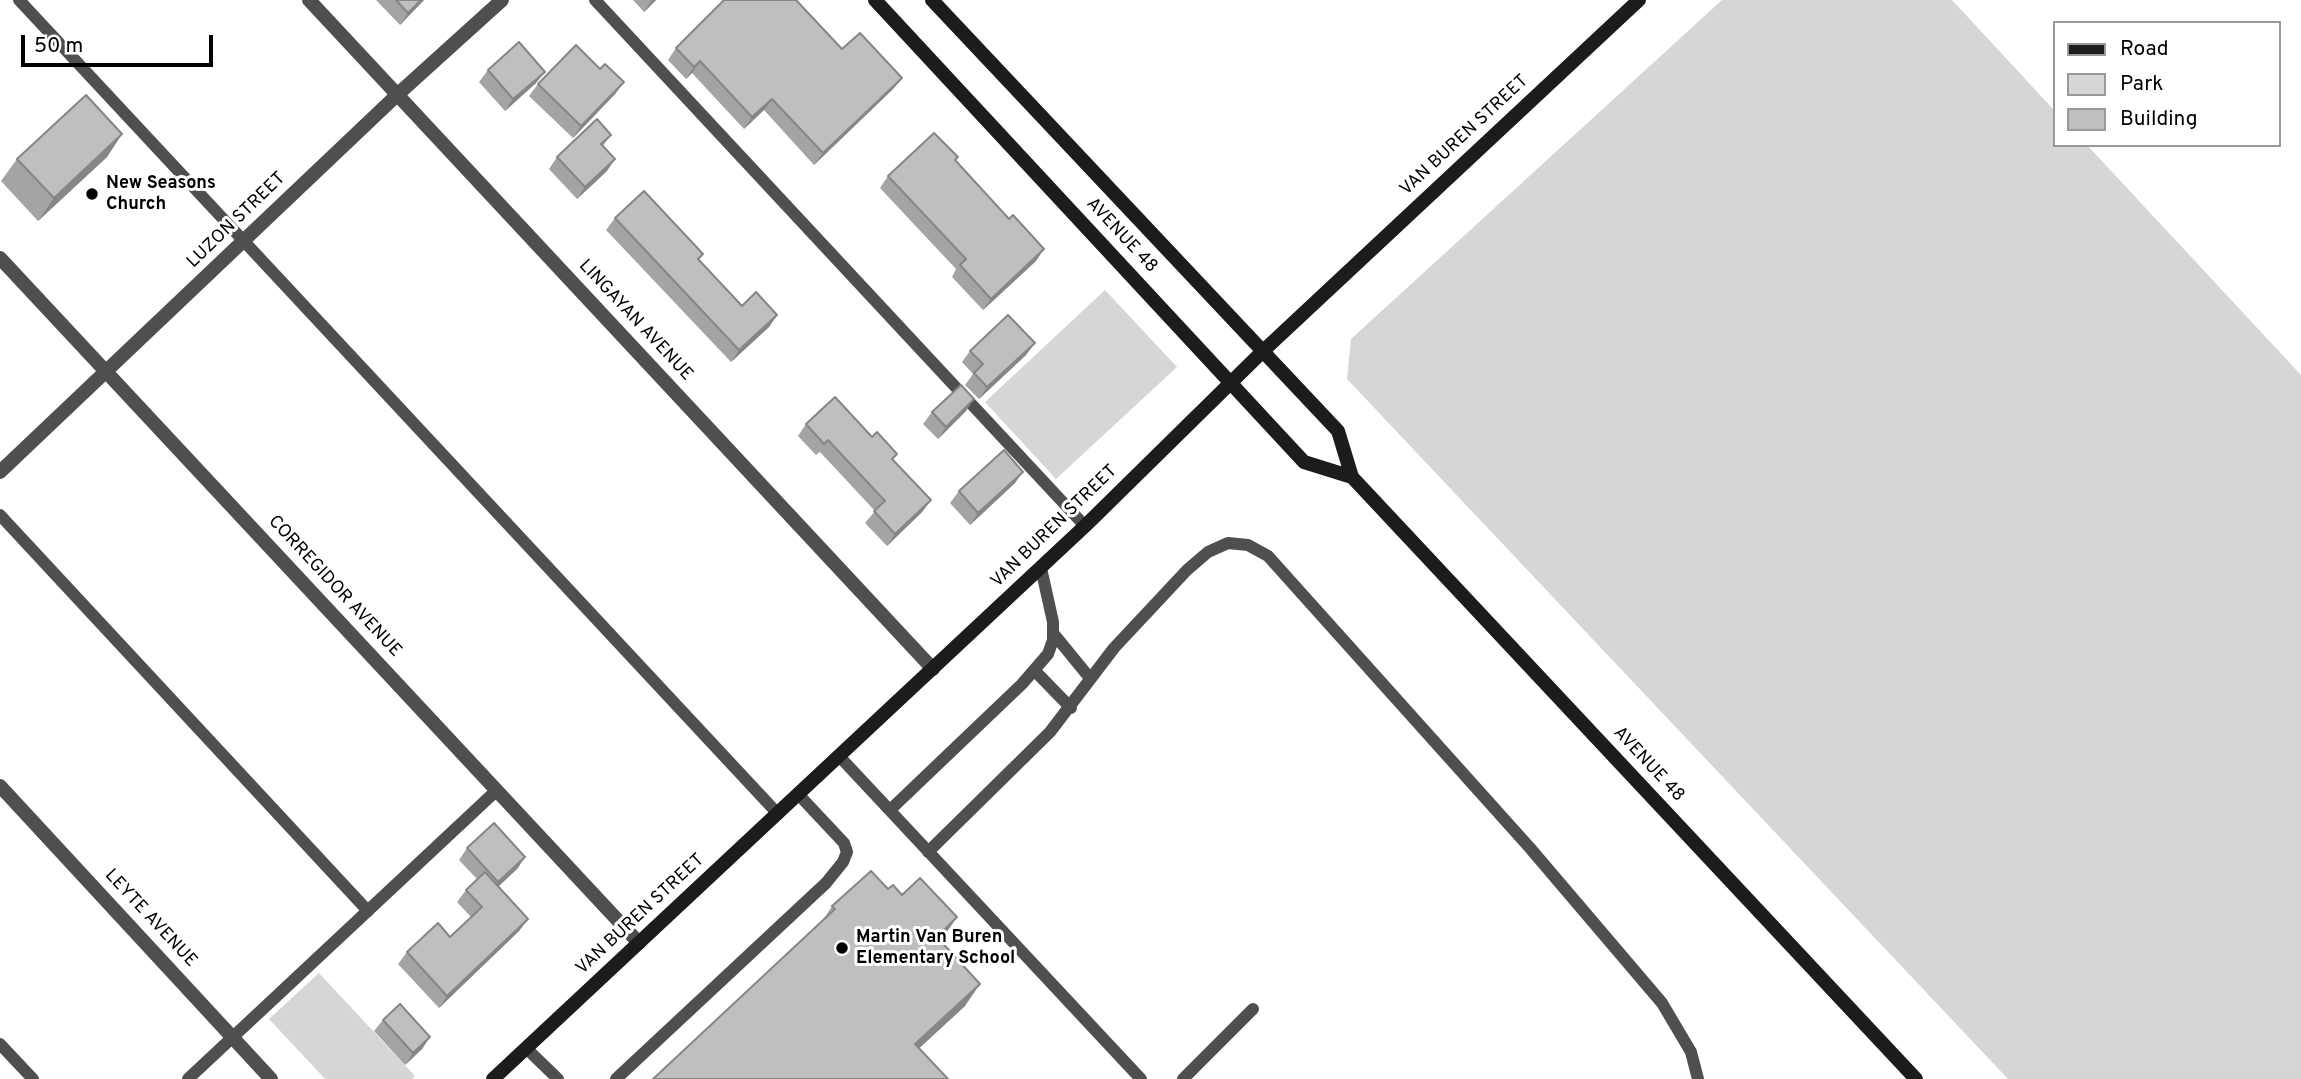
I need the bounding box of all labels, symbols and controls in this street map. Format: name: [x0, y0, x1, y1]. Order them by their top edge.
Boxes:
scale bar: [24, 21, 217, 65]
legend: [2052, 21, 2280, 147]
text: 50 m: [34, 33, 83, 60]
text: Road: [2120, 36, 2169, 63]
street label: VAN BUREN STREET: [1396, 71, 1534, 201]
text: Park: [2120, 71, 2163, 98]
text: Building: [2120, 106, 2198, 133]
street label: LUZON STREET: [183, 169, 291, 273]
place label: New Seasons Church: [106, 173, 216, 216]
marker: New Seasons Church: [84, 186, 100, 202]
street label: AVENUE 48: [1081, 194, 1161, 278]
street label: LINGAYAN AVENUE: [573, 256, 697, 386]
street label: VAN BUREN STREET: [987, 461, 1123, 593]
street label: CORREGIDOR AVENUE: [263, 512, 405, 662]
street label: AVENUE 48: [1608, 723, 1688, 807]
street label: VAN BUREN STREET: [572, 850, 710, 980]
street label: LEYTE AVENUE: [99, 866, 201, 972]
place label: Martin Van Buren Elementary School: [856, 927, 1015, 970]
marker: Martin Van Buren Elementary School: [834, 940, 850, 956]

